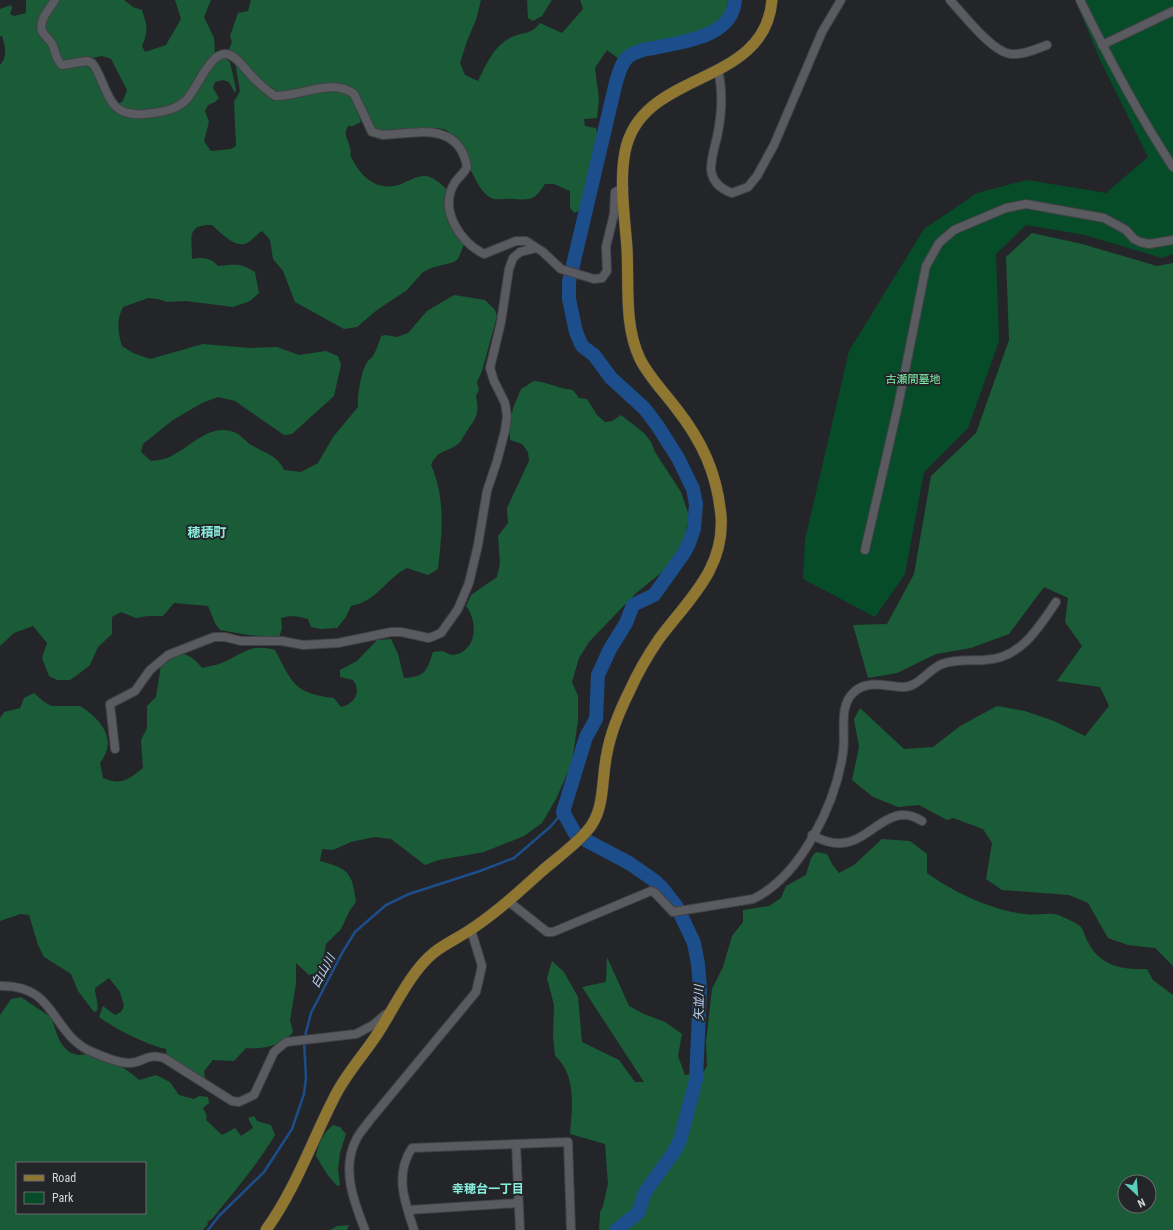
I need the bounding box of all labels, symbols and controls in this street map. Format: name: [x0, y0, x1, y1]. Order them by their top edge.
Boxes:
park label: 古瀬間墓地: [886, 373, 941, 386]
district label: 穂積町: [187, 525, 227, 540]
water label: 白山川: [308, 950, 339, 990]
water label: 矢並川: [692, 983, 706, 1021]
legend: [16, 1162, 146, 1214]
text: Road: [52, 1171, 76, 1185]
north arrow: [1117, 1174, 1157, 1214]
district label: 幸穂台一丁目: [452, 1182, 524, 1196]
text: Park: [52, 1191, 74, 1205]
text: N: [1135, 1195, 1147, 1210]

